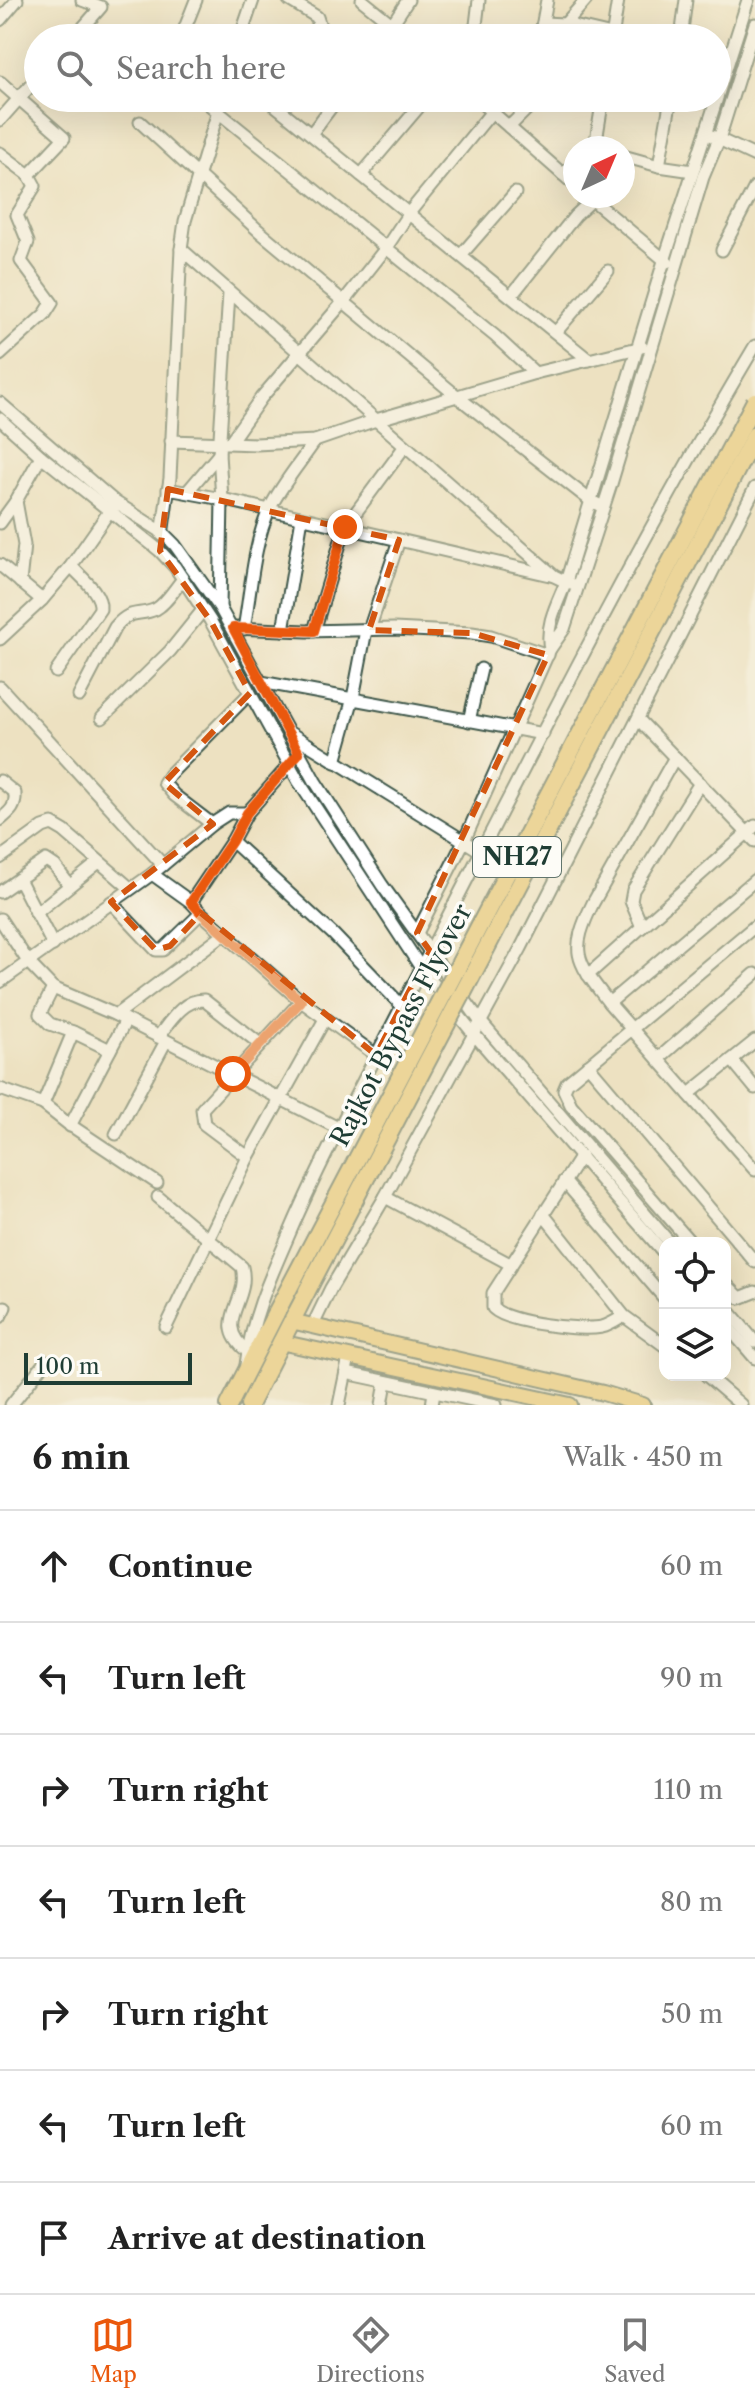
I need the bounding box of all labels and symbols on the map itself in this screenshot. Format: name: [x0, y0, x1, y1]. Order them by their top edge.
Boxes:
north arrow: [563, 136, 635, 208]
route end: [327, 509, 363, 545]
road number: NH27: [473, 837, 561, 877]
street label: Rajkot Bypass Flyover: [323, 898, 479, 1152]
route start: [215, 1056, 251, 1092]
scale bar: [24, 1349, 192, 1385]

